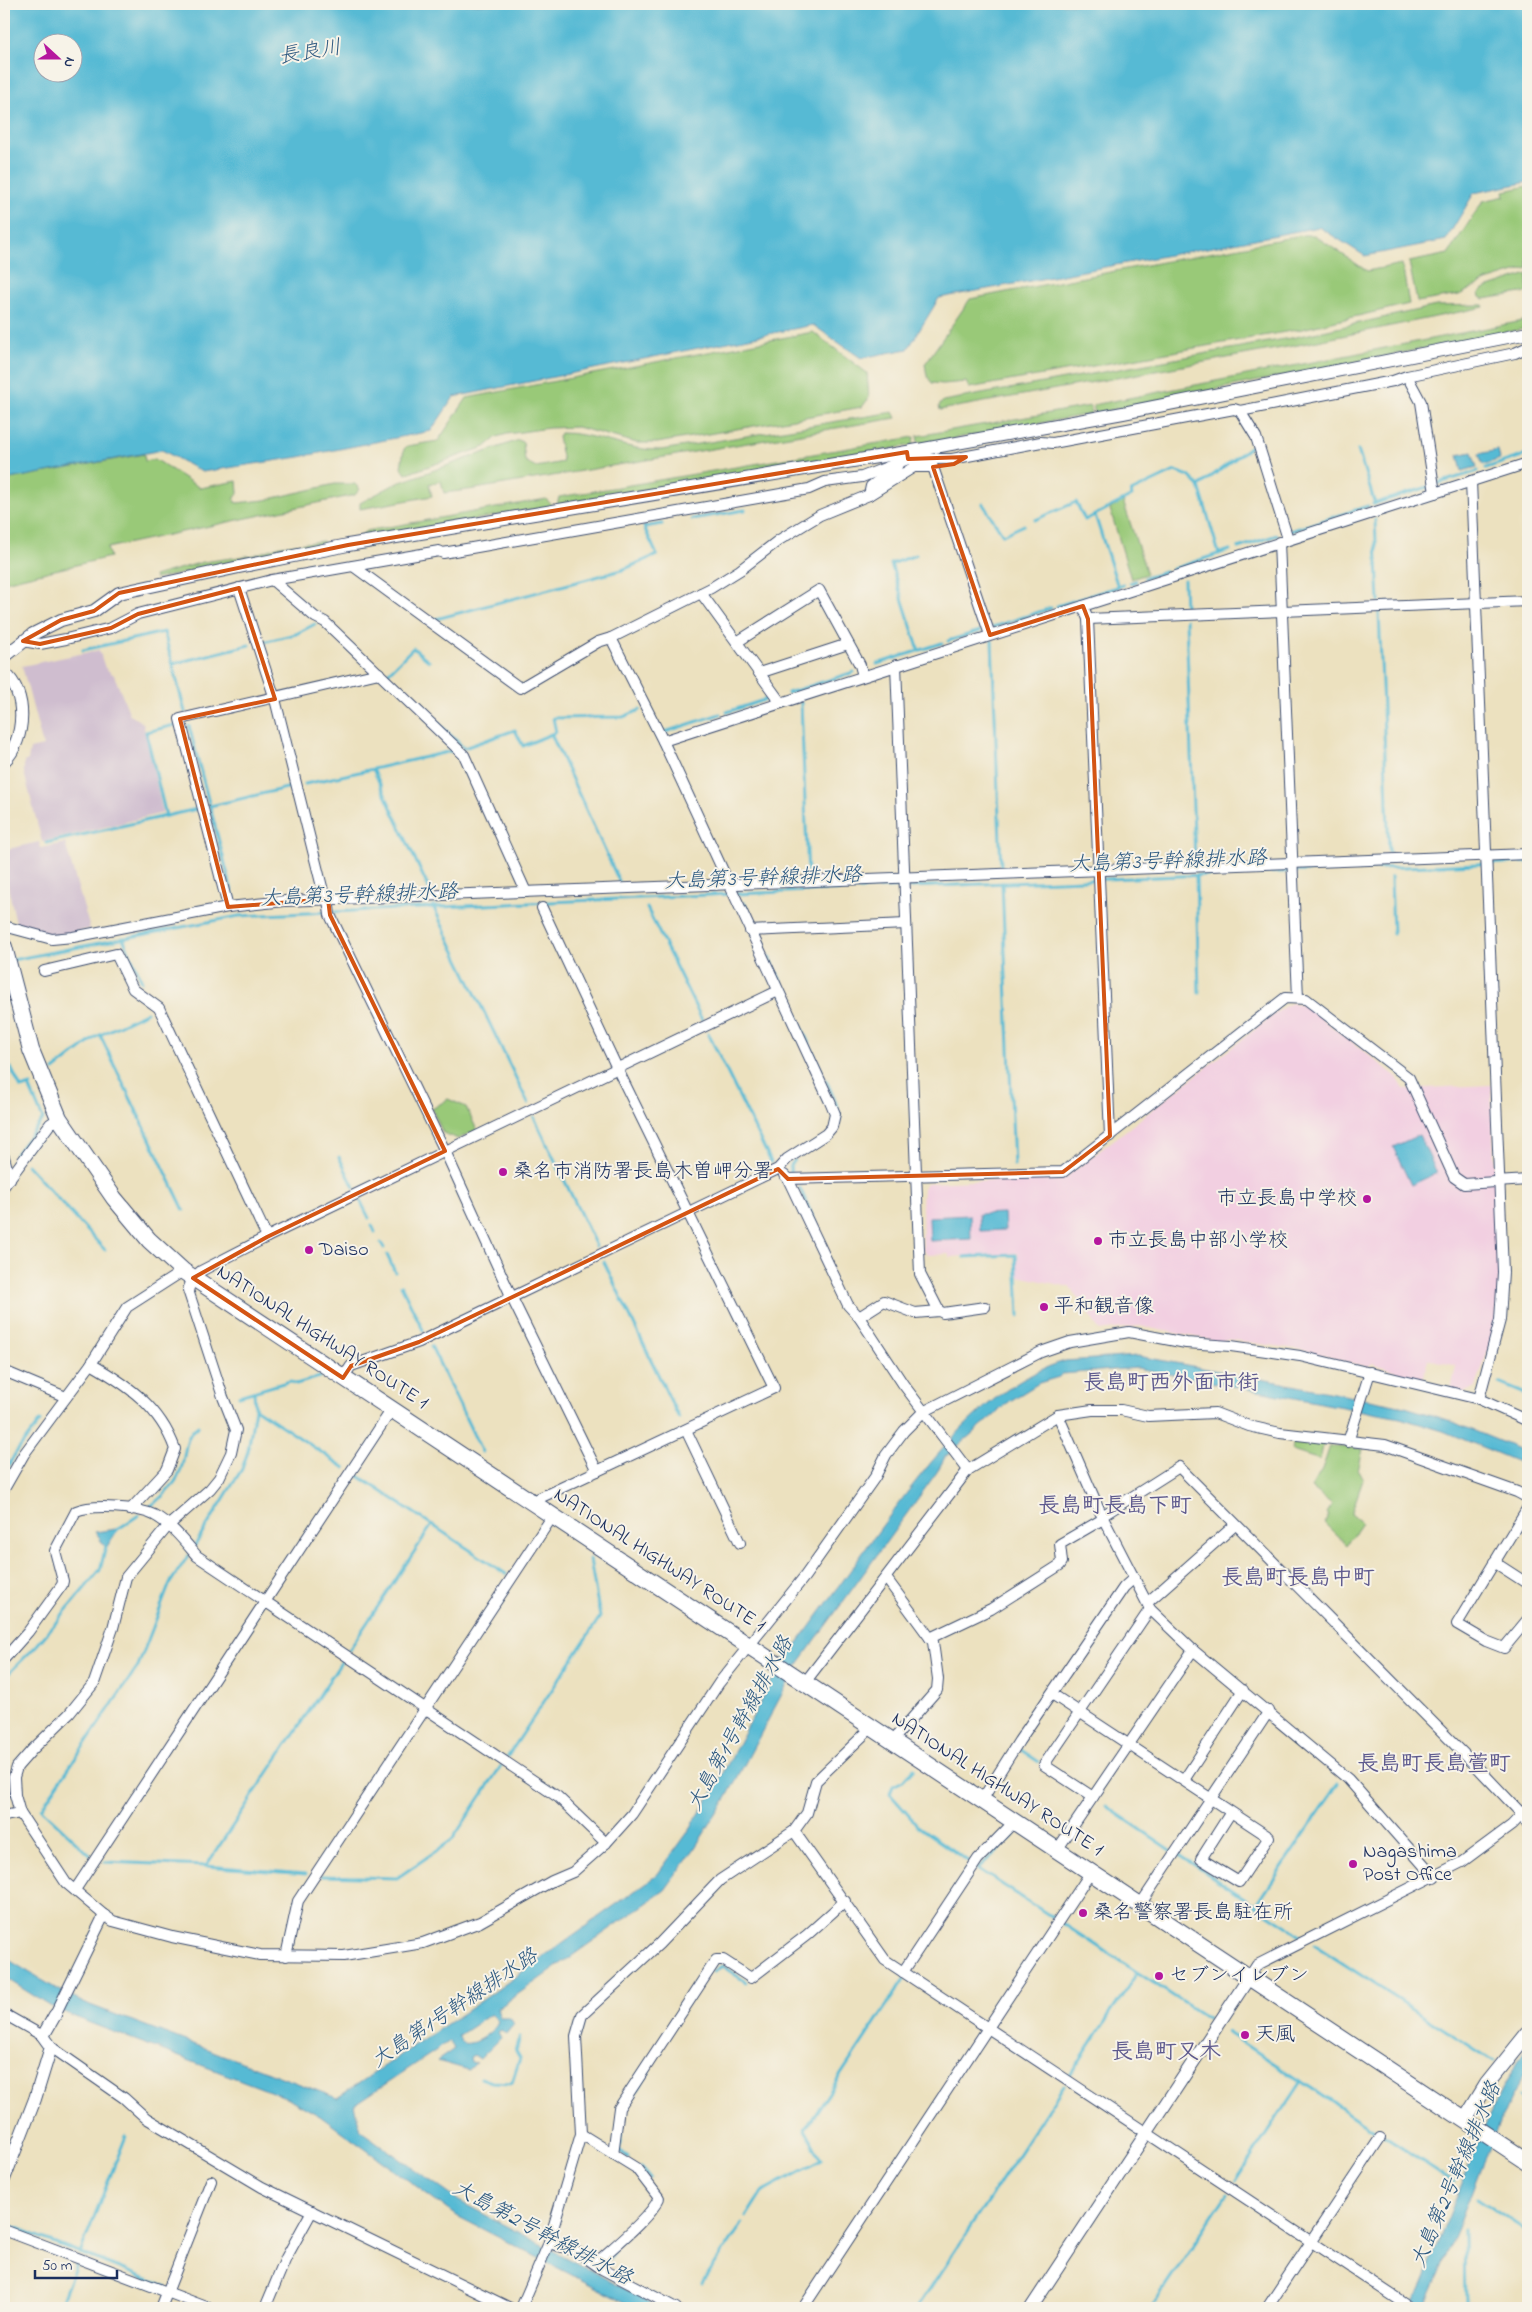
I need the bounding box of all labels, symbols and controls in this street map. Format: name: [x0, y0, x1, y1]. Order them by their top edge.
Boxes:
north arrow: [32, 32, 82, 82]
water label: 長良川: [277, 33, 343, 73]
text: N: [57, 54, 80, 70]
water label: 大島第3号幹線排水路: [1069, 844, 1268, 880]
water label: 大島第3号幹線排水路: [664, 861, 863, 897]
water label: 大島第3号幹線排水路: [260, 878, 459, 914]
place label: 桑名市消防署長島木曽岬分署: [513, 1158, 773, 1187]
marker: 桑名市消防署長島木曽岬分署: [497, 1166, 509, 1178]
place label: 市立長島中学校: [1217, 1185, 1357, 1214]
marker: 市立長島中学校: [1361, 1193, 1373, 1205]
place label: 市立長島中部小学校: [1108, 1227, 1288, 1256]
marker: 市立長島中部小学校: [1092, 1235, 1104, 1247]
place label: Daiso: [318, 1236, 369, 1265]
marker: Daiso: [303, 1244, 315, 1256]
street label: NATIONAL HIGHWAY ROUTE 1: [210, 1258, 434, 1418]
place label: 平和観音像: [1054, 1293, 1154, 1322]
marker: 平和観音像: [1038, 1301, 1050, 1313]
district label: 長島町西外面市街: [1083, 1368, 1259, 1400]
street label: NATIONAL HIGHWAY ROUTE 1: [547, 1481, 771, 1641]
district label: 長島町長島下町: [1038, 1491, 1192, 1523]
district label: 長島町長島中町: [1221, 1563, 1375, 1595]
water label: 大島第1号幹線排水路: [680, 1630, 802, 1817]
street label: NATIONAL HIGHWAY ROUTE 1: [885, 1705, 1109, 1865]
district label: 長島町長島萱町: [1357, 1749, 1511, 1781]
place label: Nagashima Post Office: [1363, 1838, 1457, 1890]
marker: Nagashima Post Office: [1347, 1858, 1359, 1870]
place label: 桑名警察署長島駐在所: [1093, 1899, 1293, 1928]
marker: 桑名警察署長島駐在所: [1077, 1907, 1089, 1919]
water label: 大島第1号幹線排水路: [365, 1941, 545, 2076]
place label: セブンイレブン: [1169, 1962, 1309, 1991]
marker: セブンイレブン: [1153, 1970, 1165, 1982]
place label: 天風: [1255, 2021, 1295, 2050]
marker: 天風: [1239, 2029, 1251, 2041]
district label: 長島町又木: [1111, 2037, 1221, 2069]
water label: 大島第2号幹線排水路: [1404, 2076, 1510, 2273]
water label: 大島第2号幹線排水路: [447, 2174, 638, 2295]
scale bar: [35, 2247, 118, 2279]
text: 50 m: [42, 2255, 73, 2277]

